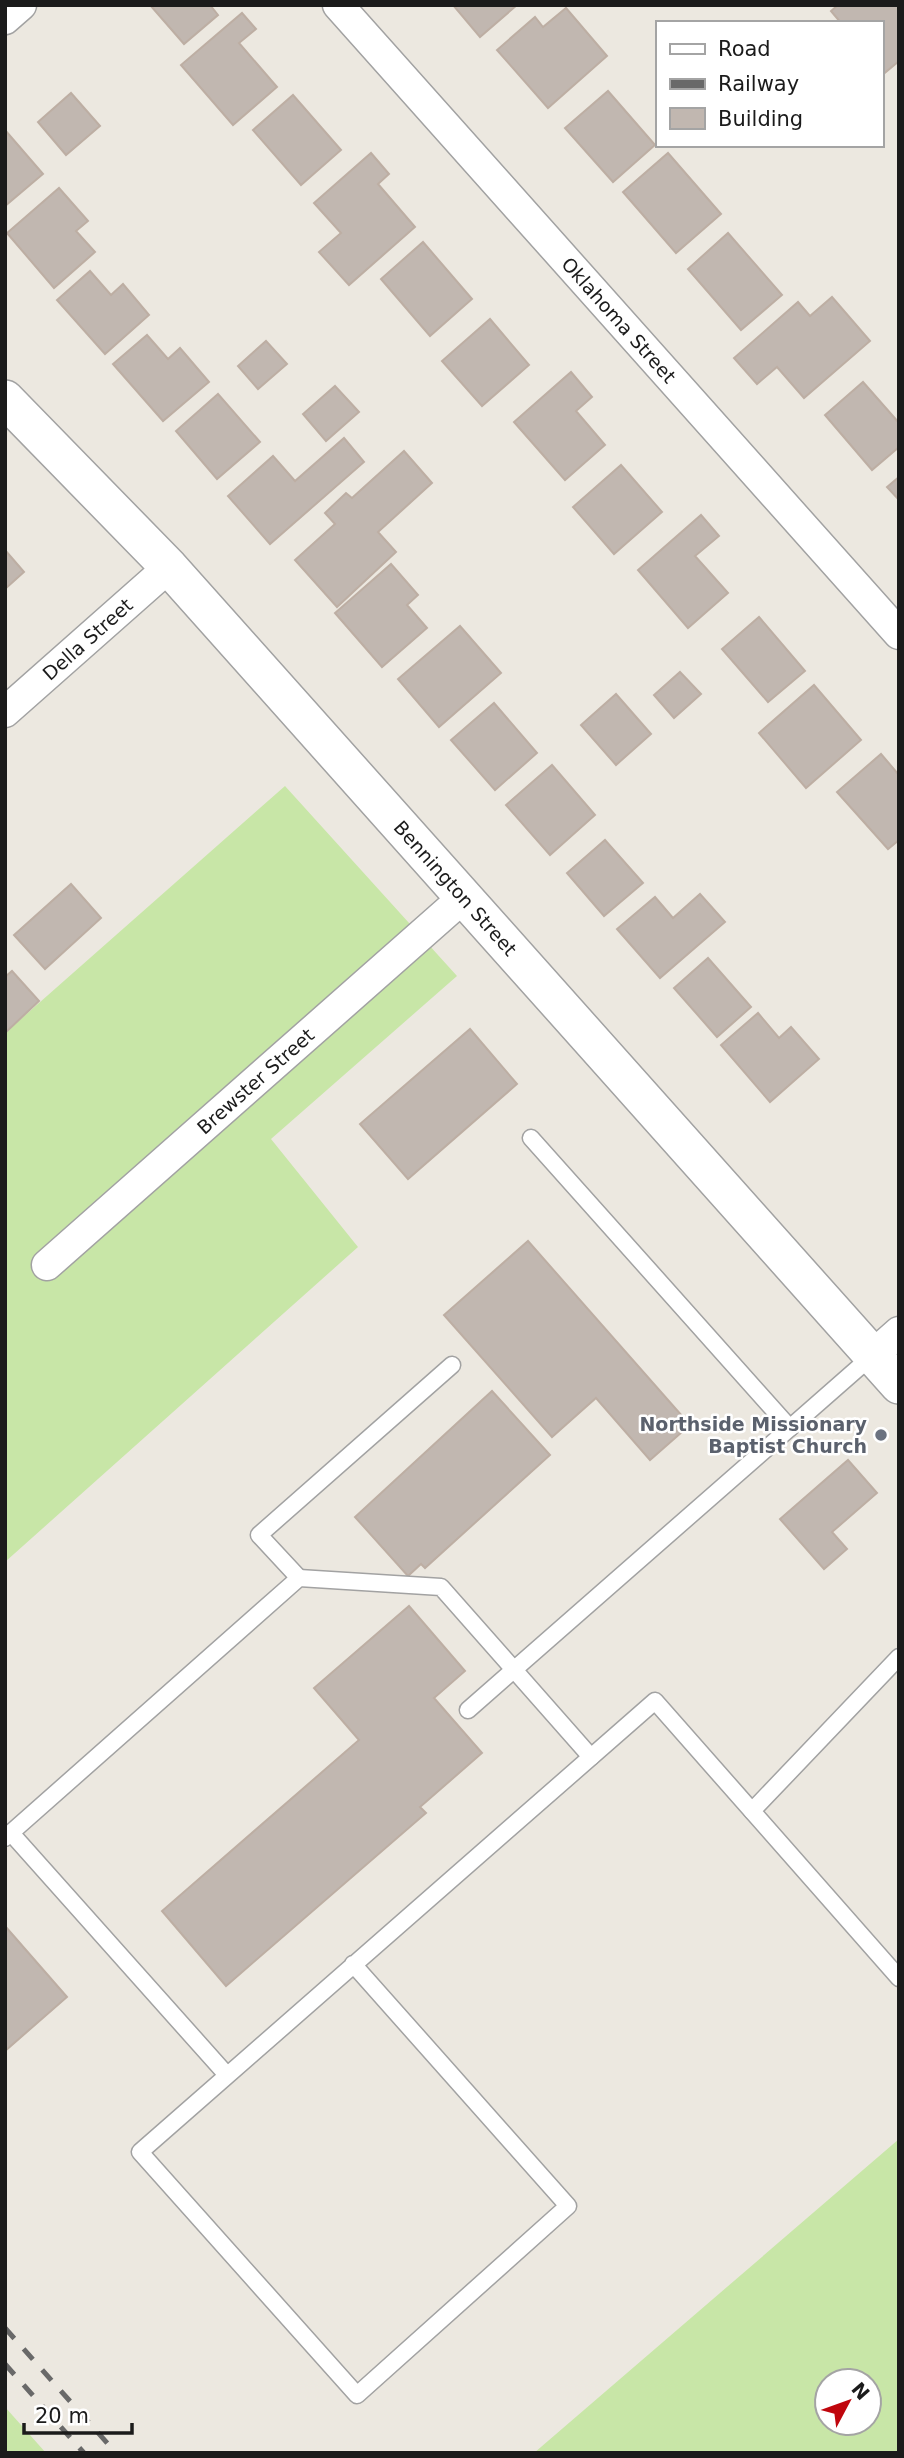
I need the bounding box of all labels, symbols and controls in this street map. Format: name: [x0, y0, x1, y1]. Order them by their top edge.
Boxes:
legend: [656, 21, 883, 147]
text: Road: [718, 37, 771, 61]
text: Railway: [718, 72, 799, 96]
text: Building: [718, 107, 803, 131]
street label: Oklahoma Street: [557, 253, 681, 387]
street label: Della Street: [38, 594, 137, 685]
street label: Bennington Street: [390, 816, 521, 960]
street label: Brewster Street: [193, 1024, 318, 1138]
place label: Northside Missionary Baptist Church: [639, 1413, 868, 1457]
marker: Northside Missionary Baptist Church: [873, 1427, 889, 1443]
north arrow: [813, 2367, 883, 2437]
text: N: [847, 2378, 874, 2404]
scale bar: [24, 2392, 133, 2436]
text: 20 m: [35, 2404, 89, 2428]

